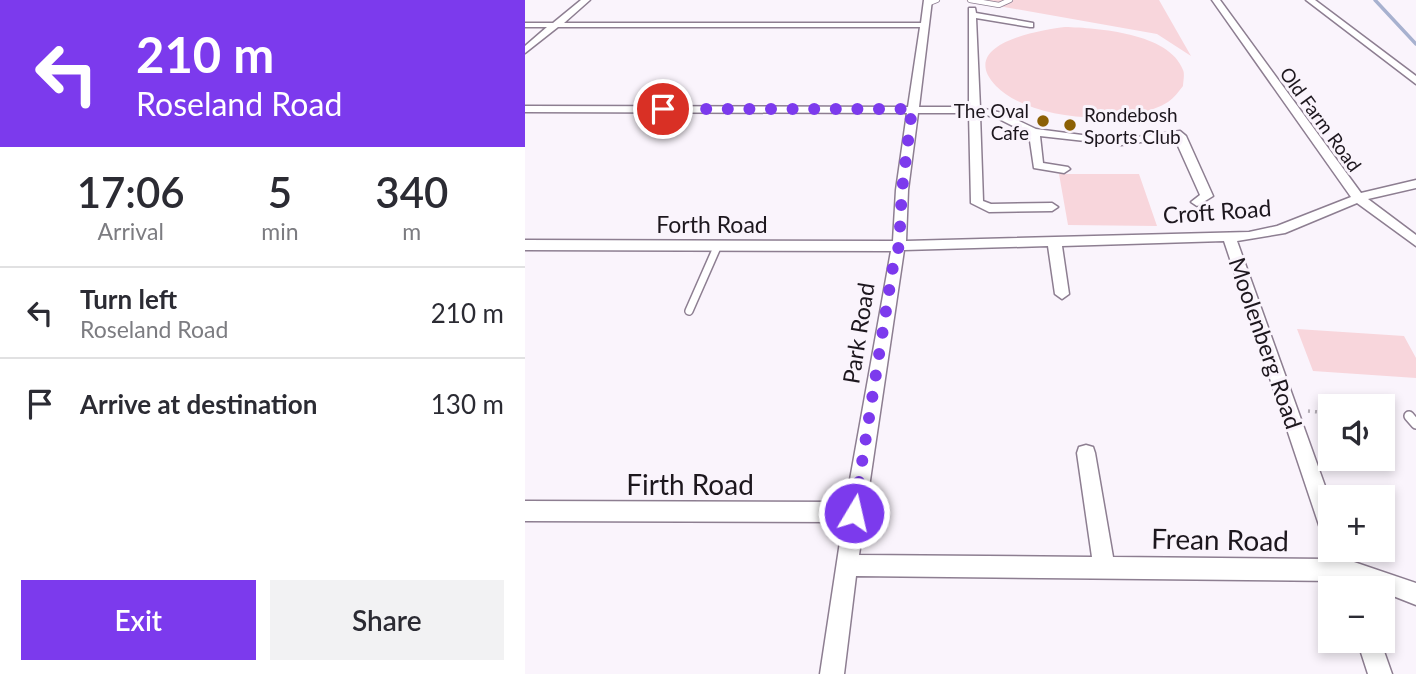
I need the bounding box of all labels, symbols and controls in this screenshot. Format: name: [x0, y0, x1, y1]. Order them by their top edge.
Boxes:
text: 210 m: [136, 25, 274, 83]
icon: left: [21, 28, 112, 119]
street label: Old Farm Road: [1275, 62, 1367, 176]
pin: [633, 79, 693, 139]
text: Roseland Road: [136, 84, 342, 123]
icon: arrive: [644, 90, 682, 128]
place label: The Oval Cafe: [954, 99, 1029, 144]
place label: Rondebosh Sports Club: [1084, 103, 1181, 148]
marker: The Oval Cafe: [1035, 113, 1051, 129]
marker: Rondebosh Sports Club: [1062, 117, 1078, 133]
text: 17:06: [77, 167, 185, 217]
text: 5: [268, 167, 292, 217]
text: 340: [375, 167, 448, 217]
street label: Croft Road: [1162, 193, 1272, 229]
street label: Forth Road: [656, 210, 768, 238]
text: Arrival: [98, 217, 164, 245]
text: min: [261, 217, 299, 245]
text: m: [402, 217, 421, 245]
street label: Moolenberg Road: [1224, 254, 1308, 432]
street label: Park Road: [836, 281, 880, 385]
text: Turn left: [80, 283, 177, 315]
icon: left: [21, 294, 59, 332]
text: 210 m: [431, 297, 504, 329]
text: Roseland Road: [80, 315, 228, 343]
icon: arrive: [21, 385, 59, 423]
text: Arrive at destination: [80, 388, 317, 420]
text: 130 m: [431, 388, 504, 420]
map controls: [1318, 394, 1395, 653]
button: sound: [1318, 394, 1395, 471]
street label: Firth Road: [626, 467, 754, 501]
position arrow: [817, 476, 891, 550]
button: +: [1318, 485, 1395, 562]
street label: Frean Road: [1151, 521, 1289, 557]
button: −: [1318, 576, 1395, 653]
button: Exit: [21, 580, 256, 660]
button: Share: [270, 580, 504, 660]

